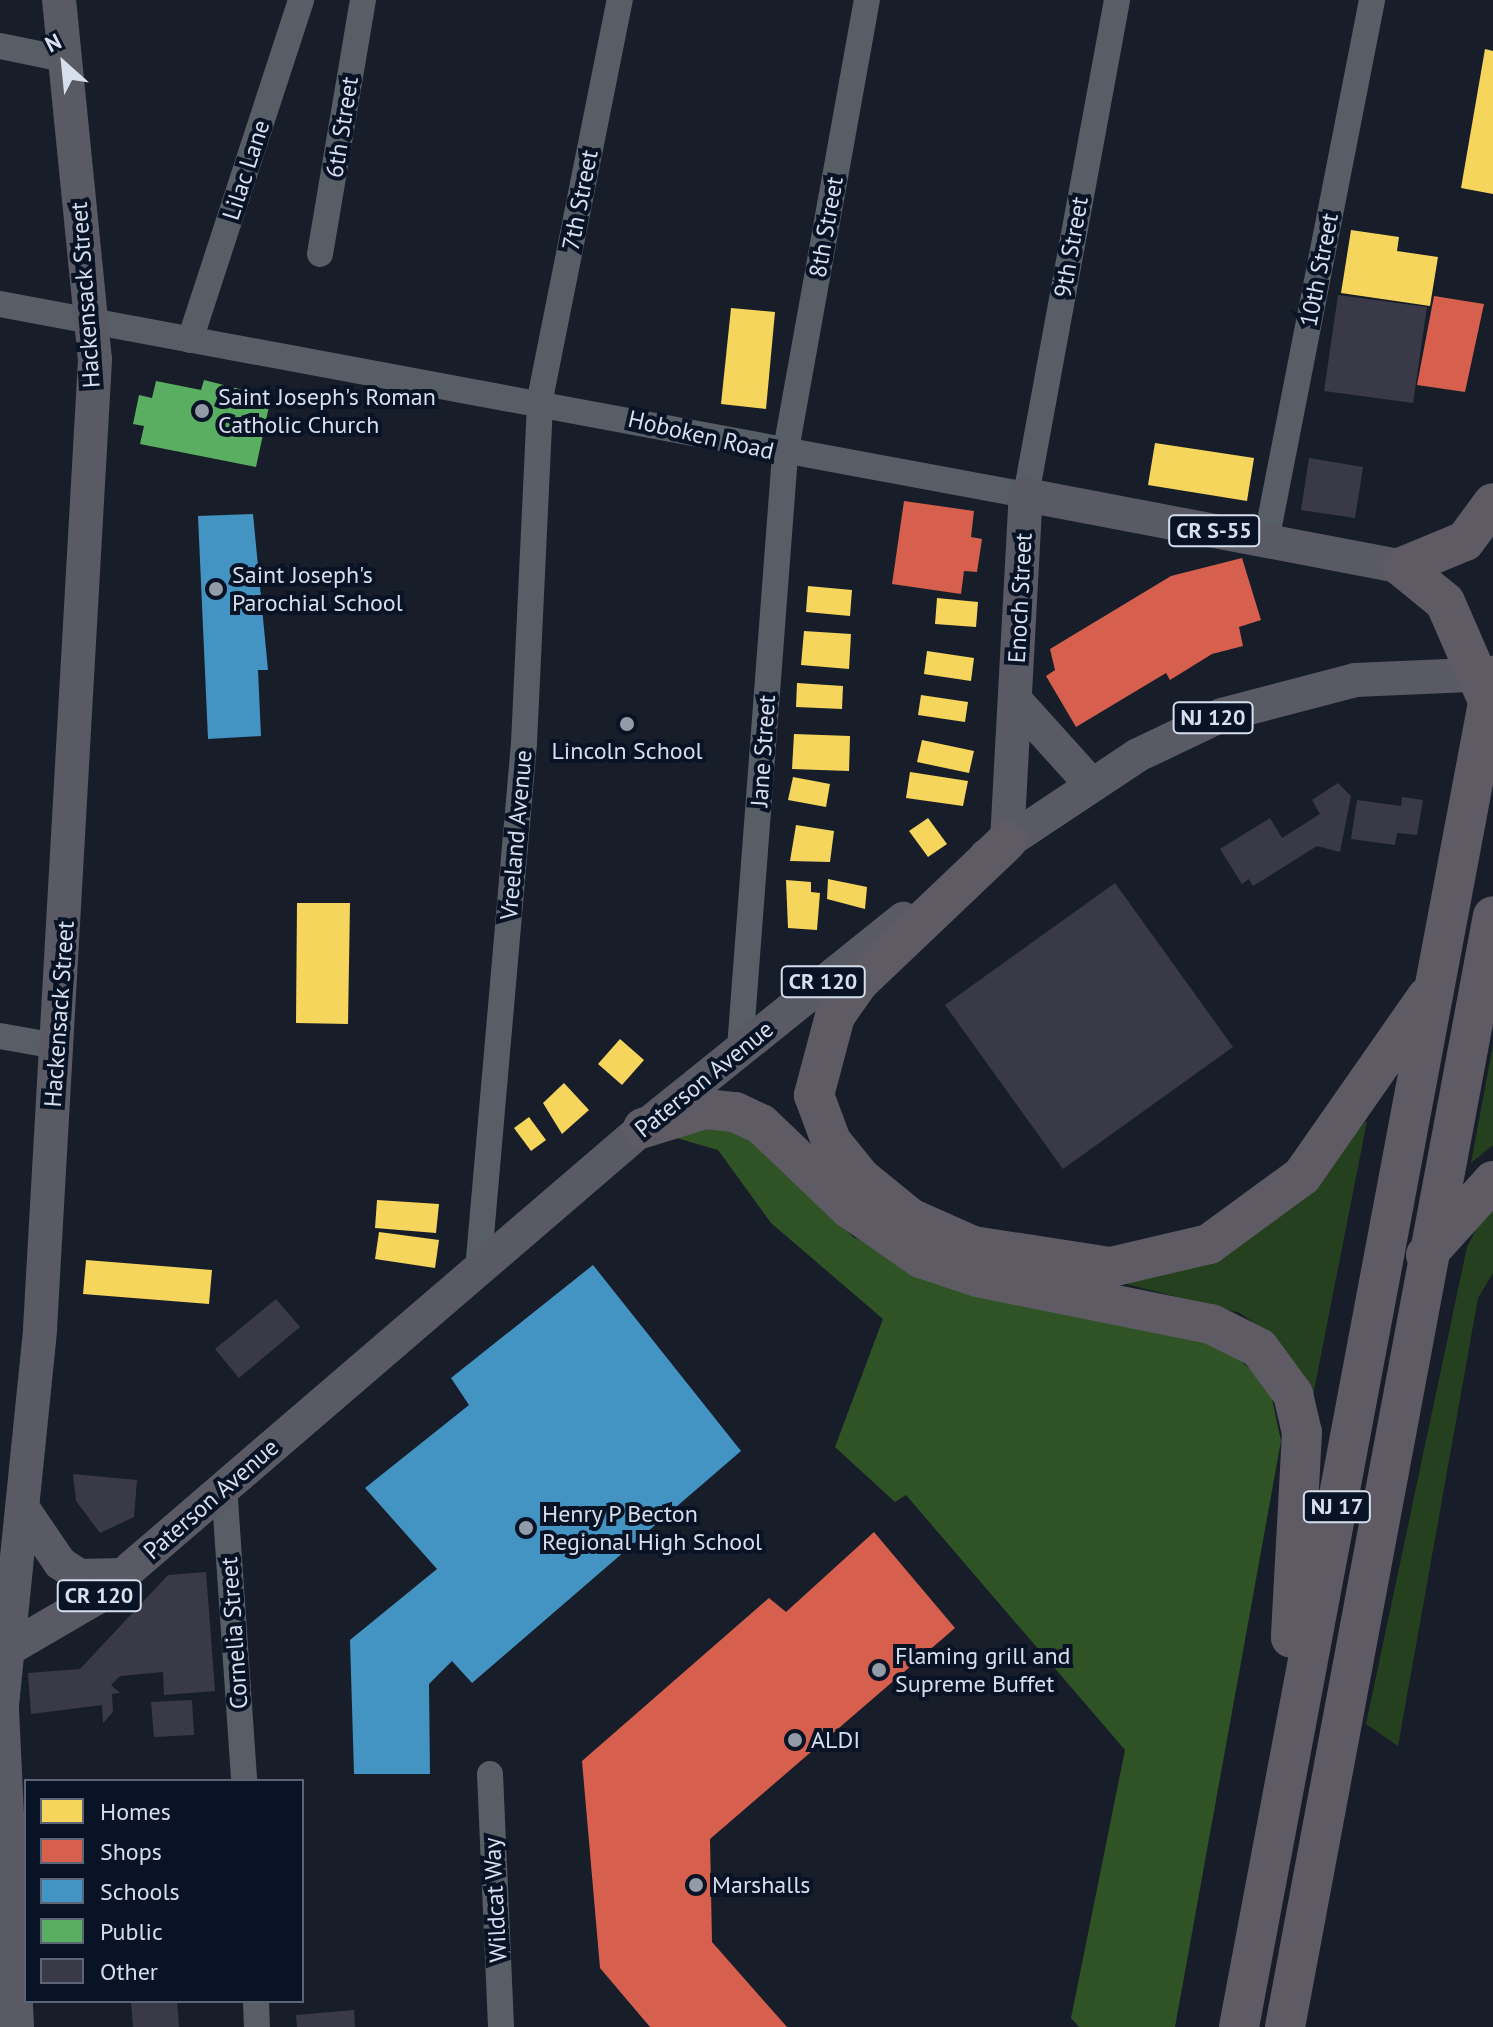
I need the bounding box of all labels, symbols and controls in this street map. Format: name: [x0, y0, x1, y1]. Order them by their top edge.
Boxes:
north arrow: [24, 24, 104, 104]
text: N: [40, 27, 66, 58]
street label: 6th Street: [320, 74, 364, 180]
street label: Lilac Lane: [216, 116, 276, 224]
street label: 7th Street: [556, 147, 604, 253]
street label: 8th Street: [803, 174, 849, 280]
street label: 9th Street: [1048, 194, 1094, 300]
street label: Hackensack Street: [64, 201, 106, 389]
street label: 10th Street: [1294, 211, 1344, 329]
place label: Saint Joseph's Roman Catholic Church: [218, 383, 436, 439]
marker: Saint Joseph's Roman Catholic Church: [193, 402, 211, 420]
street label: Hoboken Road: [625, 404, 777, 466]
road number: CR S-55: [1168, 513, 1260, 549]
street label: Enoch Street: [1002, 532, 1038, 664]
place label: Saint Joseph's Parochial School: [232, 561, 403, 617]
marker: Saint Joseph's Parochial School: [207, 580, 225, 598]
street label: Jane Street: [745, 694, 781, 808]
road number: NJ 120: [1171, 700, 1255, 736]
marker: Lincoln School: [618, 715, 636, 733]
place label: Lincoln School: [551, 737, 703, 765]
street label: Vreeland Avenue: [494, 749, 538, 921]
street label: Hackensack Street: [38, 920, 80, 1108]
road number: CR 120: [779, 964, 867, 1000]
street label: Paterson Avenue: [629, 1014, 779, 1144]
street label: Paterson Avenue: [137, 1432, 285, 1566]
road number: NJ 17: [1301, 1489, 1373, 1525]
place label: Henry P Becton Regional High School: [542, 1500, 762, 1556]
marker: Henry P Becton Regional High School: [517, 1519, 535, 1537]
street label: Cornelia Street: [214, 1556, 254, 1710]
road number: CR 120: [55, 1578, 143, 1614]
place label: Flaming grill and Supreme Buffet: [895, 1642, 1071, 1698]
marker: Flaming grill and Supreme Buffet: [870, 1661, 888, 1679]
place label: ALDI: [811, 1726, 860, 1754]
marker: ALDI: [786, 1731, 804, 1749]
legend: [24, 1779, 304, 2003]
text: Homes: [100, 1796, 171, 1827]
text: Shops: [100, 1836, 162, 1867]
street label: Wildcat Way: [477, 1837, 513, 1963]
place label: Marshalls: [712, 1871, 810, 1899]
text: Schools: [100, 1876, 180, 1907]
marker: Marshalls: [687, 1876, 705, 1894]
text: Public: [100, 1916, 163, 1947]
text: Other: [100, 1956, 158, 1987]

